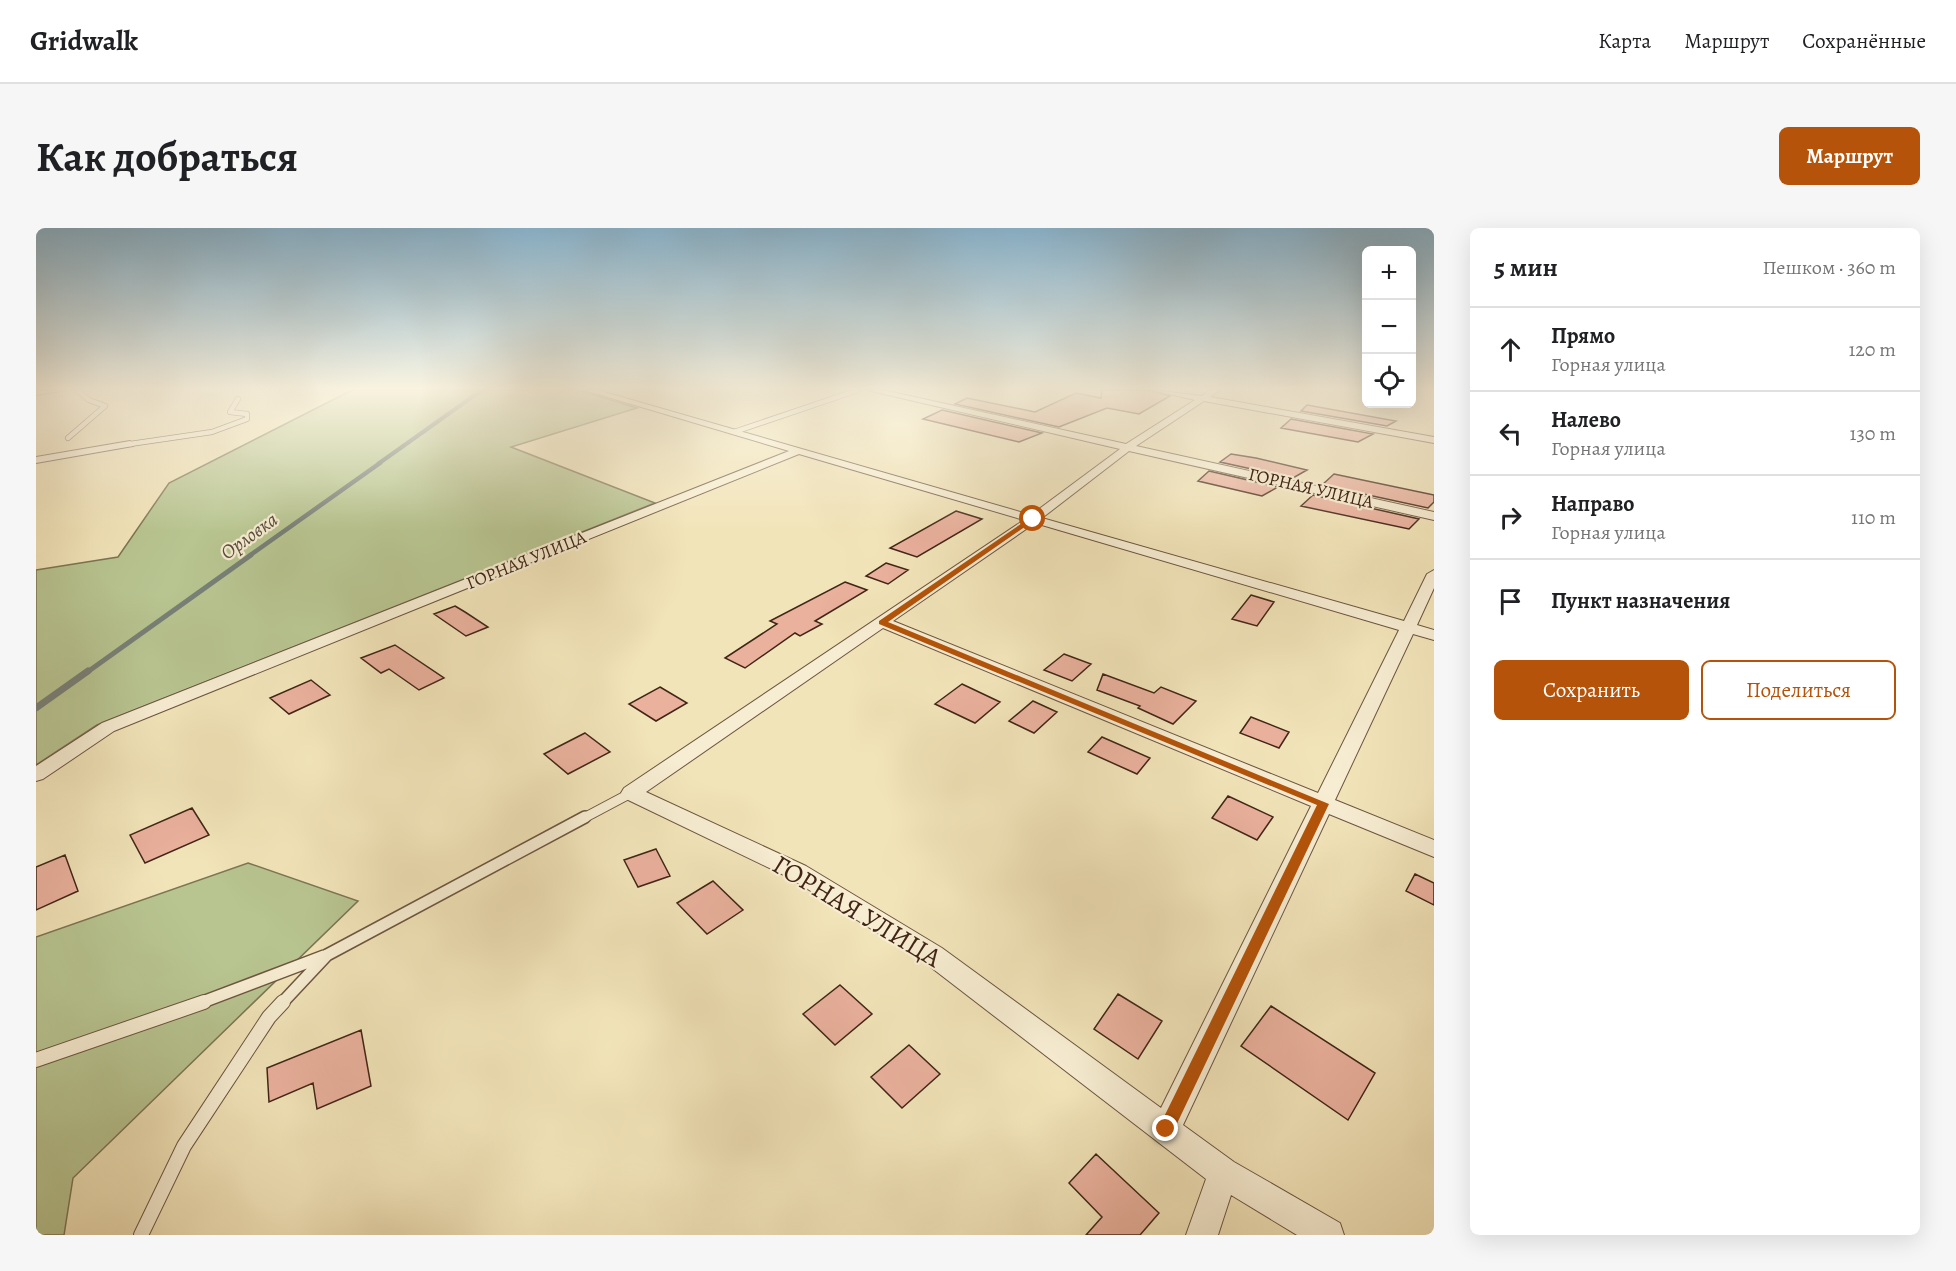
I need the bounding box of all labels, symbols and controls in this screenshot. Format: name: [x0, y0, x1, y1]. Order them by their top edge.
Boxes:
text: Gridwalk: [30, 22, 138, 60]
text: Карта: [1598, 27, 1651, 55]
text: Маршрут: [1684, 27, 1769, 55]
text: Сохранённые: [1802, 27, 1926, 55]
button: Маршрут: [1779, 127, 1920, 185]
text: Как добраться: [36, 128, 298, 185]
map controls: [1362, 246, 1416, 408]
button: +: [1362, 246, 1416, 300]
text: 5 мин: [1494, 250, 1558, 285]
text: Пешком · 360 m: [1763, 254, 1896, 281]
button: −: [1362, 300, 1416, 354]
text: Прямо: [1551, 321, 1615, 351]
icon: ahead: [1494, 333, 1527, 366]
text: 120 m: [1848, 336, 1896, 363]
text: Горная улица: [1551, 351, 1666, 378]
button: locate: [1362, 354, 1416, 408]
text: Налево: [1551, 405, 1621, 435]
icon: left: [1494, 417, 1527, 450]
text: 130 m: [1850, 420, 1896, 447]
text: Горная улица: [1551, 435, 1666, 462]
street label: ГОРНАЯ УЛИЦА: [1246, 462, 1376, 514]
text: Направо: [1551, 489, 1634, 519]
icon: right: [1494, 501, 1527, 534]
text: 110 m: [1851, 504, 1896, 531]
route start: [1019, 505, 1045, 531]
water label: Орловка: [215, 506, 283, 566]
text: Горная улица: [1551, 519, 1666, 546]
street label: ГОРНАЯ УЛИЦА: [462, 525, 590, 595]
icon: arrive: [1494, 585, 1527, 618]
text: Пункт назначения: [1551, 586, 1730, 616]
button: Сохранить: [1494, 660, 1689, 720]
button: Поделиться: [1701, 660, 1896, 720]
street label: ГОРНАЯ УЛИЦА: [766, 846, 949, 976]
route end: [1152, 1115, 1178, 1141]

